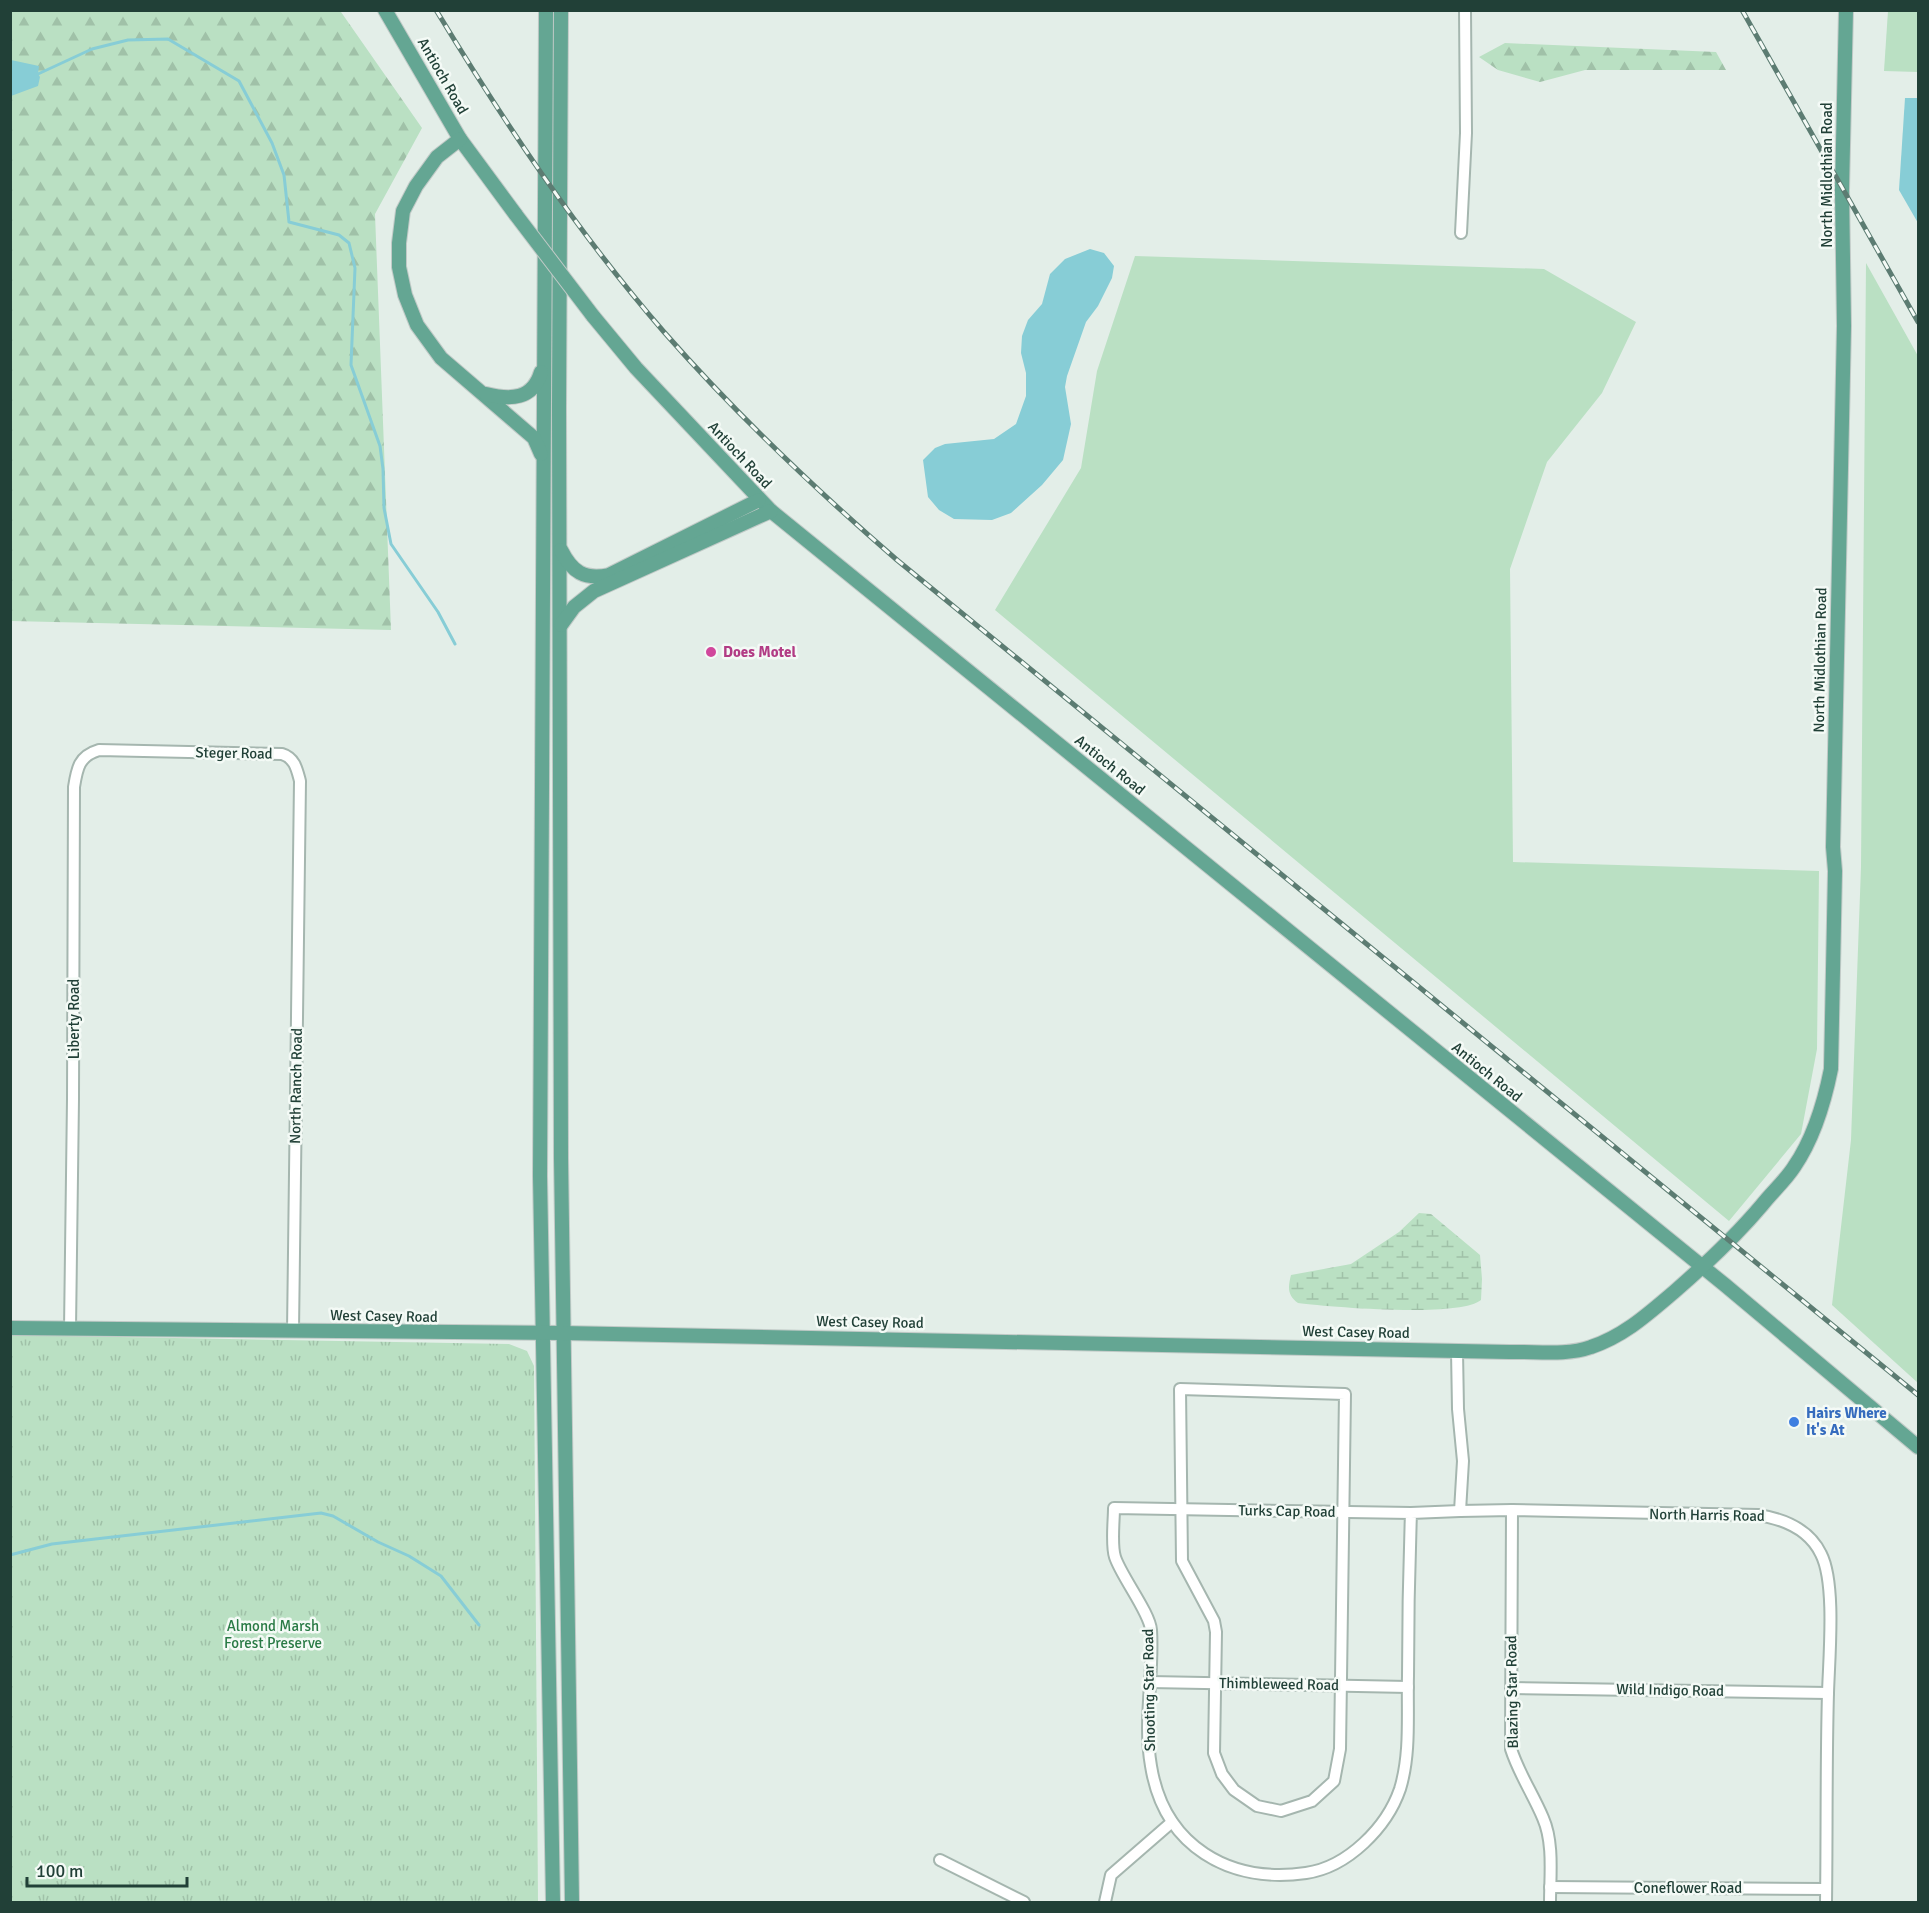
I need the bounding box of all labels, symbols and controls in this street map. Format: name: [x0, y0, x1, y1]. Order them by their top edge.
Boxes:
street label: Antioch Road: [414, 35, 472, 117]
street label: North Midlothian Road: [1818, 102, 1836, 248]
street label: Antioch Road: [704, 418, 776, 492]
street label: North Midlothian Road: [1810, 587, 1830, 733]
place label: Does Motel: [723, 643, 797, 661]
marker: Does Motel: [704, 645, 718, 659]
street label: Antioch Road: [1071, 731, 1149, 799]
street label: Steger Road: [195, 743, 273, 763]
street label: Liberty Road: [65, 979, 83, 1059]
street label: North Ranch Road: [286, 1028, 306, 1144]
street label: Antioch Road: [1448, 1038, 1526, 1106]
street label: West Casey Road: [330, 1306, 438, 1326]
street label: West Casey Road: [816, 1312, 924, 1332]
street label: West Casey Road: [1302, 1322, 1410, 1342]
place label: Hairs Where It's At: [1806, 1404, 1887, 1439]
marker: Hairs Where It's At: [1787, 1415, 1801, 1429]
street label: Turks Cap Road: [1238, 1501, 1336, 1521]
street label: North Harris Road: [1649, 1505, 1765, 1525]
park label: Almond Marsh Forest Preserve: [224, 1617, 322, 1652]
street label: Shooting Star Road: [1139, 1628, 1159, 1752]
street label: Blazing Star Road: [1502, 1635, 1522, 1749]
street label: Thimbleweed Road: [1219, 1674, 1339, 1694]
street label: Wild Indigo Road: [1616, 1680, 1724, 1700]
scale bar: [27, 1850, 188, 1888]
text: 100 m: [36, 1860, 83, 1882]
street label: Coneflower Road: [1634, 1879, 1742, 1897]

